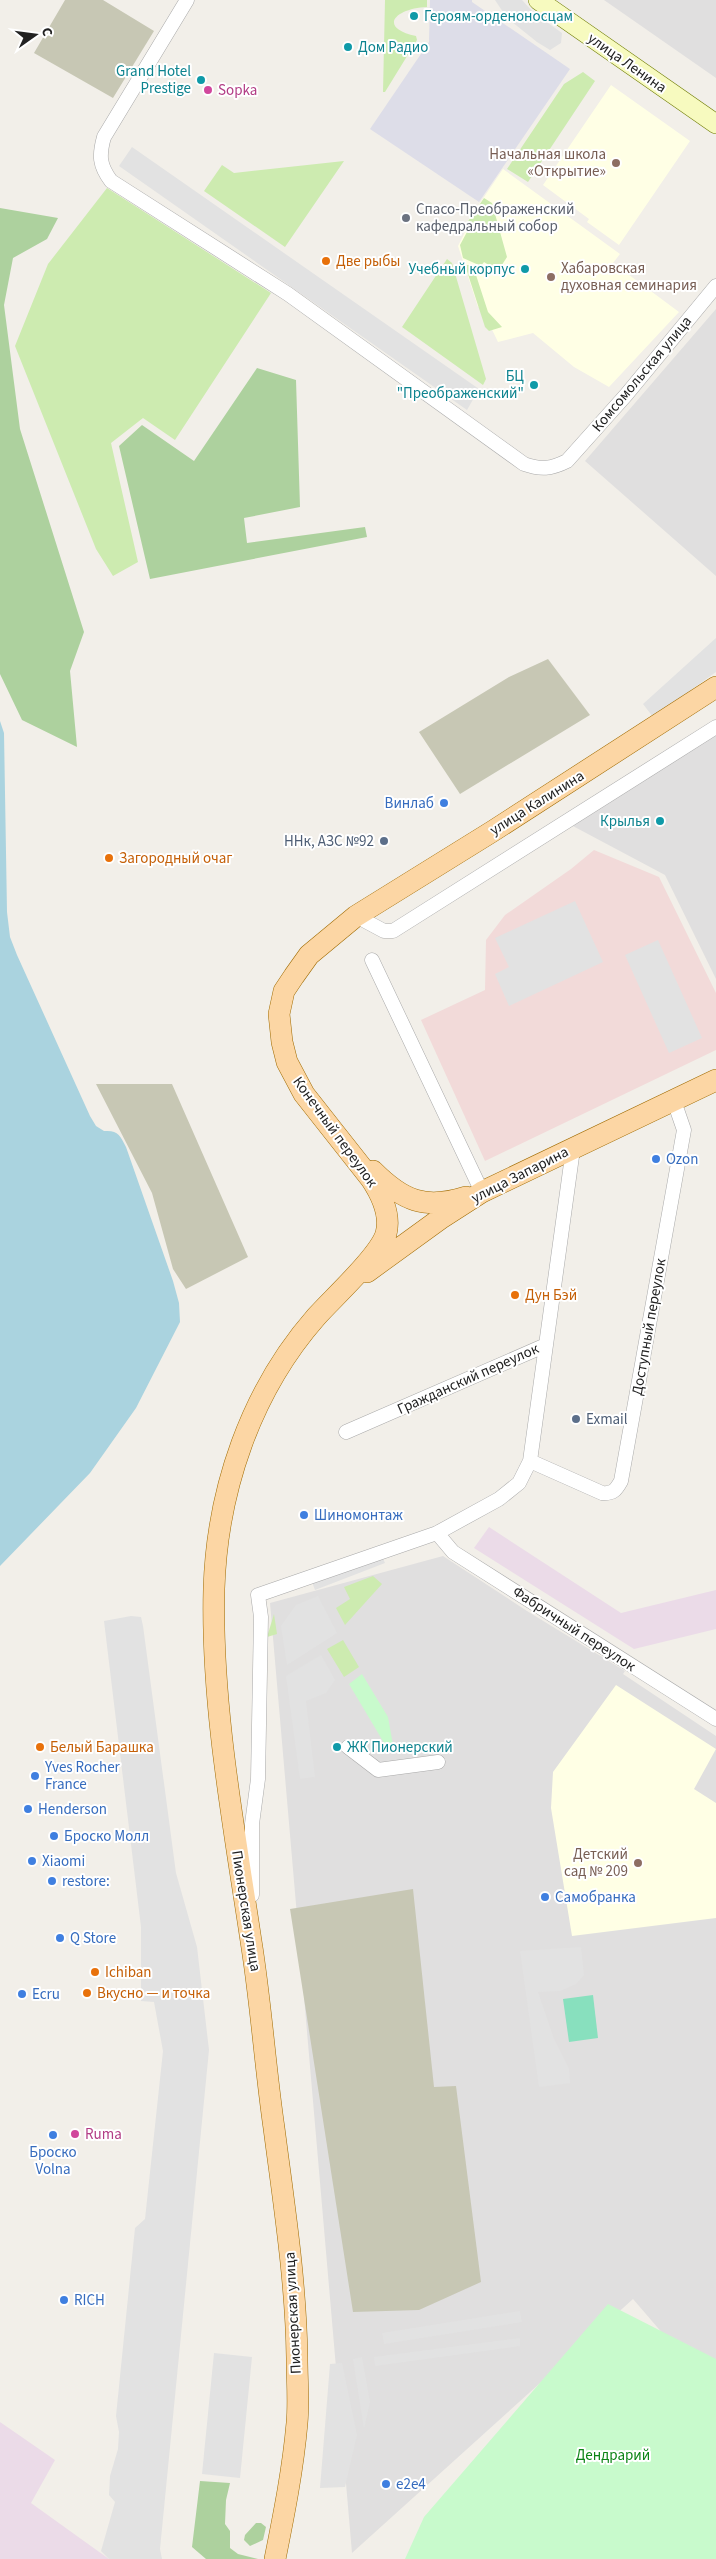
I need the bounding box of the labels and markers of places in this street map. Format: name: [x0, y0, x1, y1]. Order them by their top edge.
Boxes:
place label: Героям-орденоносцам: [424, 6, 573, 27]
marker: Героям-орденоносцам: [408, 10, 420, 22]
place label: Дом Радио: [358, 37, 428, 58]
marker: Дом Радио: [342, 41, 354, 53]
place label: Grand Hotel Prestige: [116, 61, 191, 99]
marker: Grand Hotel Prestige: [195, 74, 207, 86]
place label: Sopka: [218, 80, 257, 101]
marker: Sopka: [202, 84, 214, 96]
place label: Начальная школа «Открытие»: [489, 144, 606, 182]
marker: Начальная школа «Открытие»: [610, 157, 622, 169]
place label: Спасо-Преображенский кафедральный собор: [416, 199, 574, 237]
marker: Спасо-Преображенский кафедральный собор: [400, 212, 412, 224]
place label: Две рыбы: [336, 251, 400, 272]
marker: Две рыбы: [320, 255, 332, 267]
place label: Хабаровская духовная семинария: [561, 258, 697, 296]
place label: Учебный корпус: [409, 259, 515, 280]
marker: Учебный корпус: [519, 263, 531, 275]
marker: Хабаровская духовная семинария: [545, 271, 557, 283]
place label: БЦ "Преображенский": [397, 366, 524, 404]
marker: БЦ "Преображенский": [528, 379, 540, 391]
place label: Винлаб: [385, 793, 434, 814]
marker: Винлаб: [438, 797, 450, 809]
place label: Крылья: [600, 811, 650, 832]
marker: Крылья: [654, 815, 666, 827]
place label: ННк, АЗС №92: [284, 831, 374, 852]
marker: ННк, АЗС №92: [378, 835, 390, 847]
place label: Загородный очаг: [119, 848, 232, 869]
marker: Загородный очаг: [103, 852, 115, 864]
place label: Ozon: [666, 1149, 698, 1170]
marker: Ozon: [650, 1153, 662, 1165]
place label: Дун Бэй: [525, 1285, 577, 1306]
marker: Дун Бэй: [509, 1289, 521, 1301]
place label: Exmail: [586, 1409, 628, 1430]
marker: Exmail: [570, 1413, 582, 1425]
place label: Шиномонтаж: [314, 1505, 403, 1526]
marker: Шиномонтаж: [298, 1509, 310, 1521]
place label: Белый Барашка: [50, 1737, 154, 1758]
place label: ЖК Пионерский: [347, 1737, 453, 1758]
marker: Белый Барашка: [34, 1741, 46, 1753]
marker: ЖК Пионерский: [331, 1741, 343, 1753]
place label: Yves Rocher France: [44, 1757, 121, 1795]
marker: Yves Rocher France: [29, 1770, 41, 1782]
place label: Henderson: [38, 1799, 107, 1820]
marker: Henderson: [22, 1803, 34, 1815]
place label: Броско Молл: [64, 1826, 149, 1847]
marker: Броско Молл: [48, 1830, 60, 1842]
place label: Детский сад № 209: [564, 1844, 628, 1882]
place label: Xiaomi: [42, 1851, 85, 1872]
marker: Xiaomi: [26, 1855, 38, 1867]
marker: Детский сад № 209: [632, 1857, 644, 1869]
place label: restore:: [62, 1871, 110, 1892]
marker: restore:: [46, 1875, 58, 1887]
place label: Самобранка: [555, 1887, 636, 1908]
marker: Самобранка: [539, 1891, 551, 1903]
place label: Q Store: [70, 1928, 116, 1949]
marker: Q Store: [54, 1932, 66, 1944]
place label: Ichiban: [105, 1962, 152, 1983]
marker: Ichiban: [89, 1966, 101, 1978]
place label: Вкусно — и точка: [97, 1983, 210, 2004]
place label: Ecru: [32, 1984, 60, 2005]
marker: Вкусно — и точка: [81, 1987, 93, 1999]
marker: Ecru: [16, 1988, 28, 2000]
place label: Ruma: [85, 2124, 122, 2145]
marker: Ruma: [69, 2128, 81, 2140]
marker: Броско Volna: [47, 2129, 59, 2141]
place label: Броско Volna: [29, 2142, 77, 2180]
place label: RICH: [74, 2290, 105, 2311]
marker: RICH: [58, 2294, 70, 2306]
place label: е2е4: [396, 2474, 426, 2495]
marker: е2е4: [380, 2478, 392, 2490]

